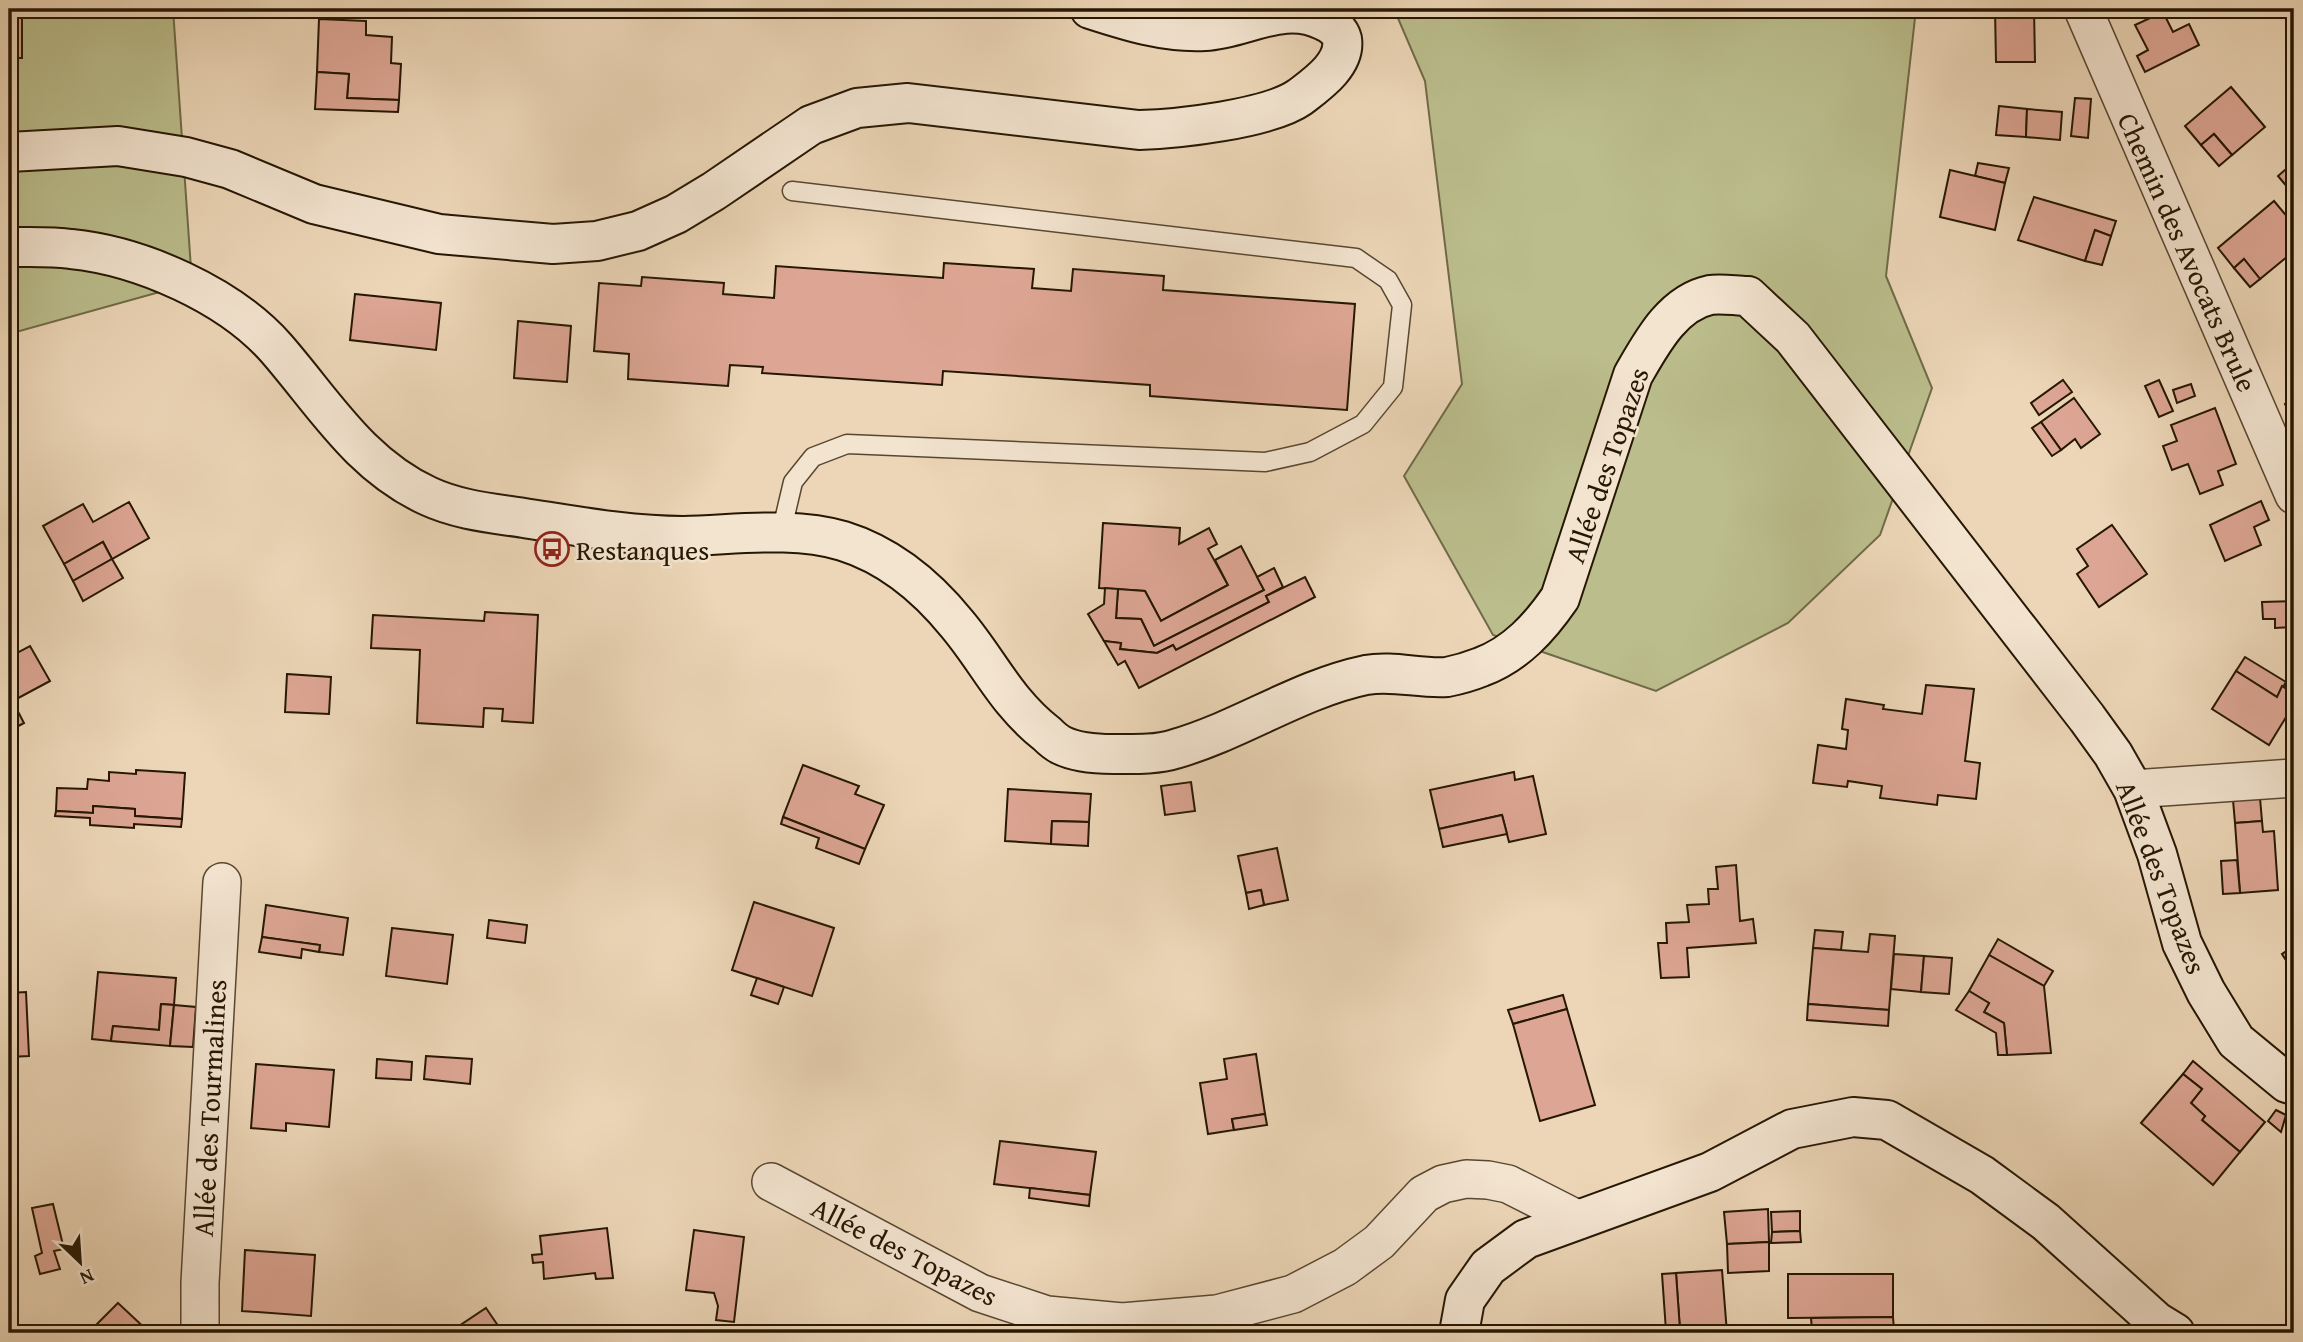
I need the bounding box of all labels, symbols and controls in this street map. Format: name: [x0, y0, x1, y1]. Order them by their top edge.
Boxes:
street label: Chemin des Avocats Brule: [2108, 106, 2268, 398]
street label: Allée des Topazes: [1553, 362, 1659, 568]
place label: Restanques: [576, 529, 709, 570]
bus stop icon: Restanques: [533, 530, 571, 568]
street label: Allée des Topazes: [2106, 774, 2218, 980]
street label: Allée des Tourmalines: [182, 978, 236, 1238]
street label: Allée des Topazes: [805, 1186, 1005, 1316]
north arrow: [46, 1226, 116, 1296]
text: N: [75, 1262, 99, 1293]

